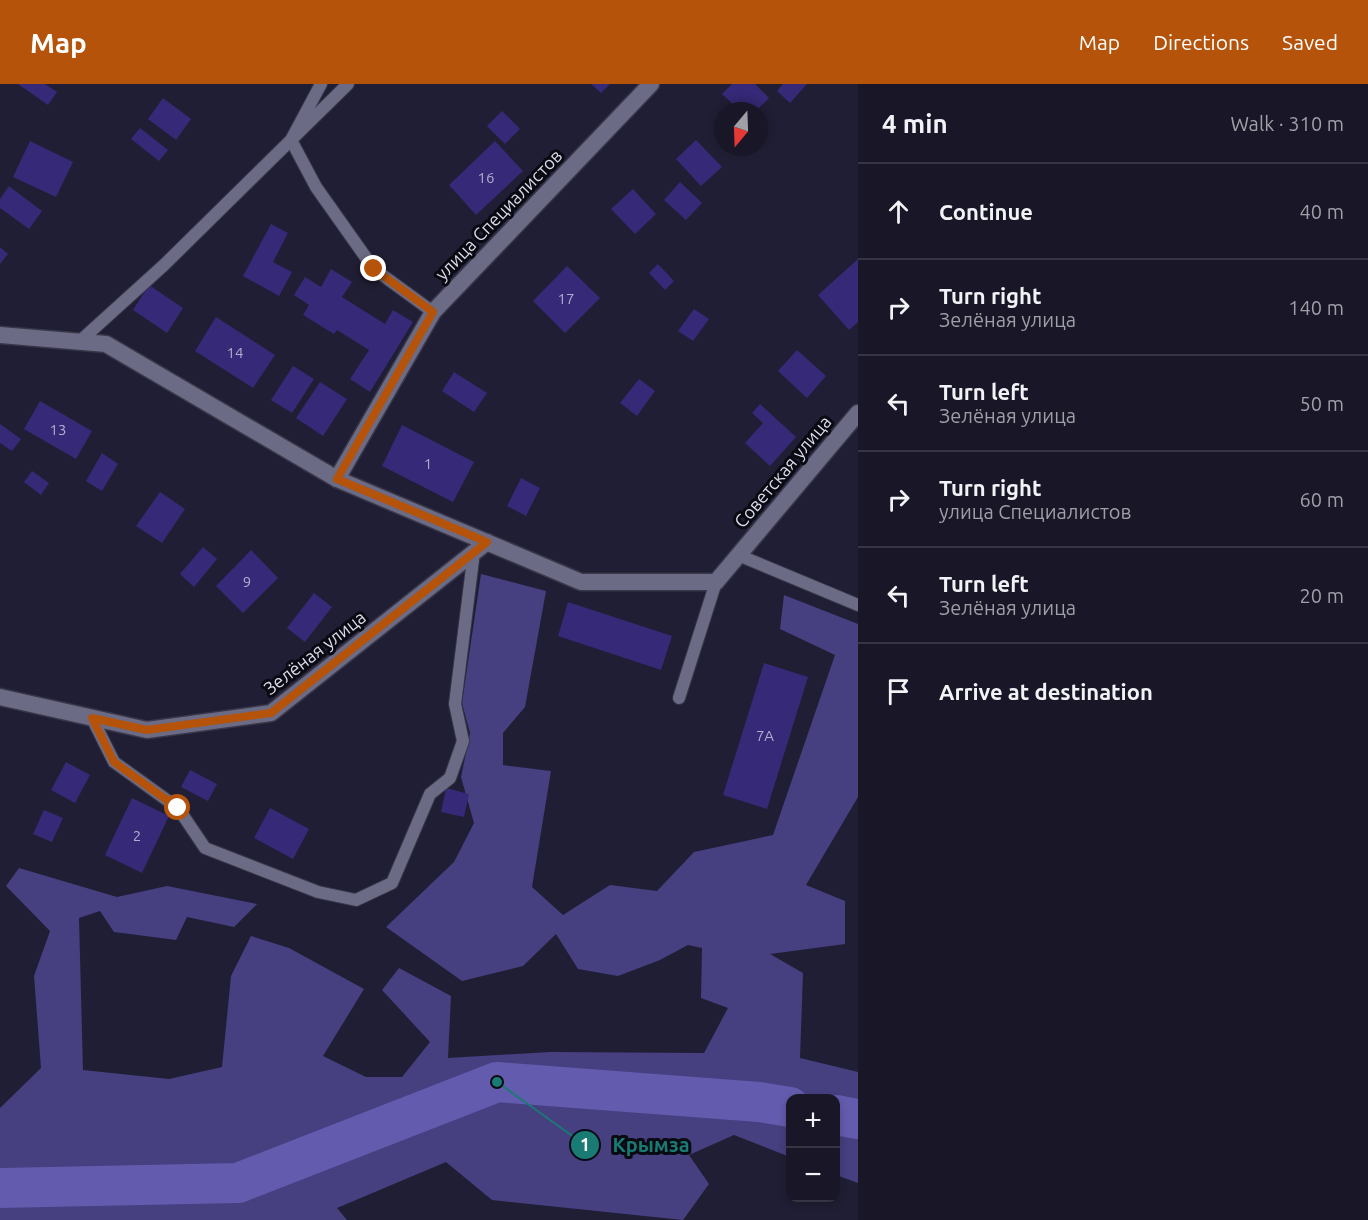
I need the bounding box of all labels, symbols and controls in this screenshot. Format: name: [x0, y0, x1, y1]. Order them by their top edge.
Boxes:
text: Map: [30, 27, 87, 58]
text: Map: [1079, 30, 1120, 54]
text: Directions: [1153, 30, 1249, 54]
text: Saved: [1282, 30, 1338, 54]
north arrow: [714, 102, 768, 156]
text: 4 min: [882, 109, 948, 138]
text: Walk · 310 m: [1231, 112, 1344, 135]
street label: улица Специалистов: [431, 145, 566, 284]
house number: 16: [478, 169, 494, 186]
icon: ahead: [882, 195, 915, 228]
text: Continue: [939, 199, 1033, 224]
text: 40 m: [1300, 200, 1344, 223]
route end: [360, 255, 386, 281]
text: Turn right: [939, 283, 1041, 308]
house number: 17: [558, 290, 574, 307]
icon: right: [882, 291, 915, 324]
text: 140 m: [1288, 296, 1344, 319]
text: Зелёная улица: [939, 308, 1076, 331]
house number: 14: [227, 344, 243, 361]
text: Turn left: [939, 379, 1029, 404]
icon: left: [882, 387, 915, 420]
text: 50 m: [1300, 392, 1344, 415]
text: Зелёная улица: [939, 404, 1076, 427]
street label: Советская улица: [730, 412, 835, 531]
house number: 13: [50, 421, 66, 438]
house number: 1: [424, 455, 432, 472]
text: Turn right: [939, 475, 1041, 500]
icon: right: [882, 483, 915, 516]
text: 60 m: [1300, 488, 1344, 511]
text: улица Специалистов: [939, 500, 1132, 523]
text: Turn left: [939, 571, 1029, 596]
house number: 9: [243, 573, 251, 590]
icon: left: [882, 579, 915, 612]
text: 20 m: [1300, 584, 1344, 607]
text: Зелёная улица: [939, 596, 1076, 619]
street label: Зелёная улица: [260, 606, 369, 698]
icon: arrive: [882, 675, 915, 708]
text: Arrive at destination: [939, 679, 1153, 704]
house number: 7А: [756, 727, 774, 744]
route start: [164, 794, 190, 820]
house number: 2: [133, 827, 141, 844]
map controls: [786, 1094, 840, 1202]
button: +: [786, 1094, 840, 1148]
callout: Крымза: [570, 1126, 702, 1164]
text: Крымза: [612, 1133, 690, 1156]
text: 1: [580, 1134, 590, 1154]
button: −: [786, 1148, 840, 1202]

